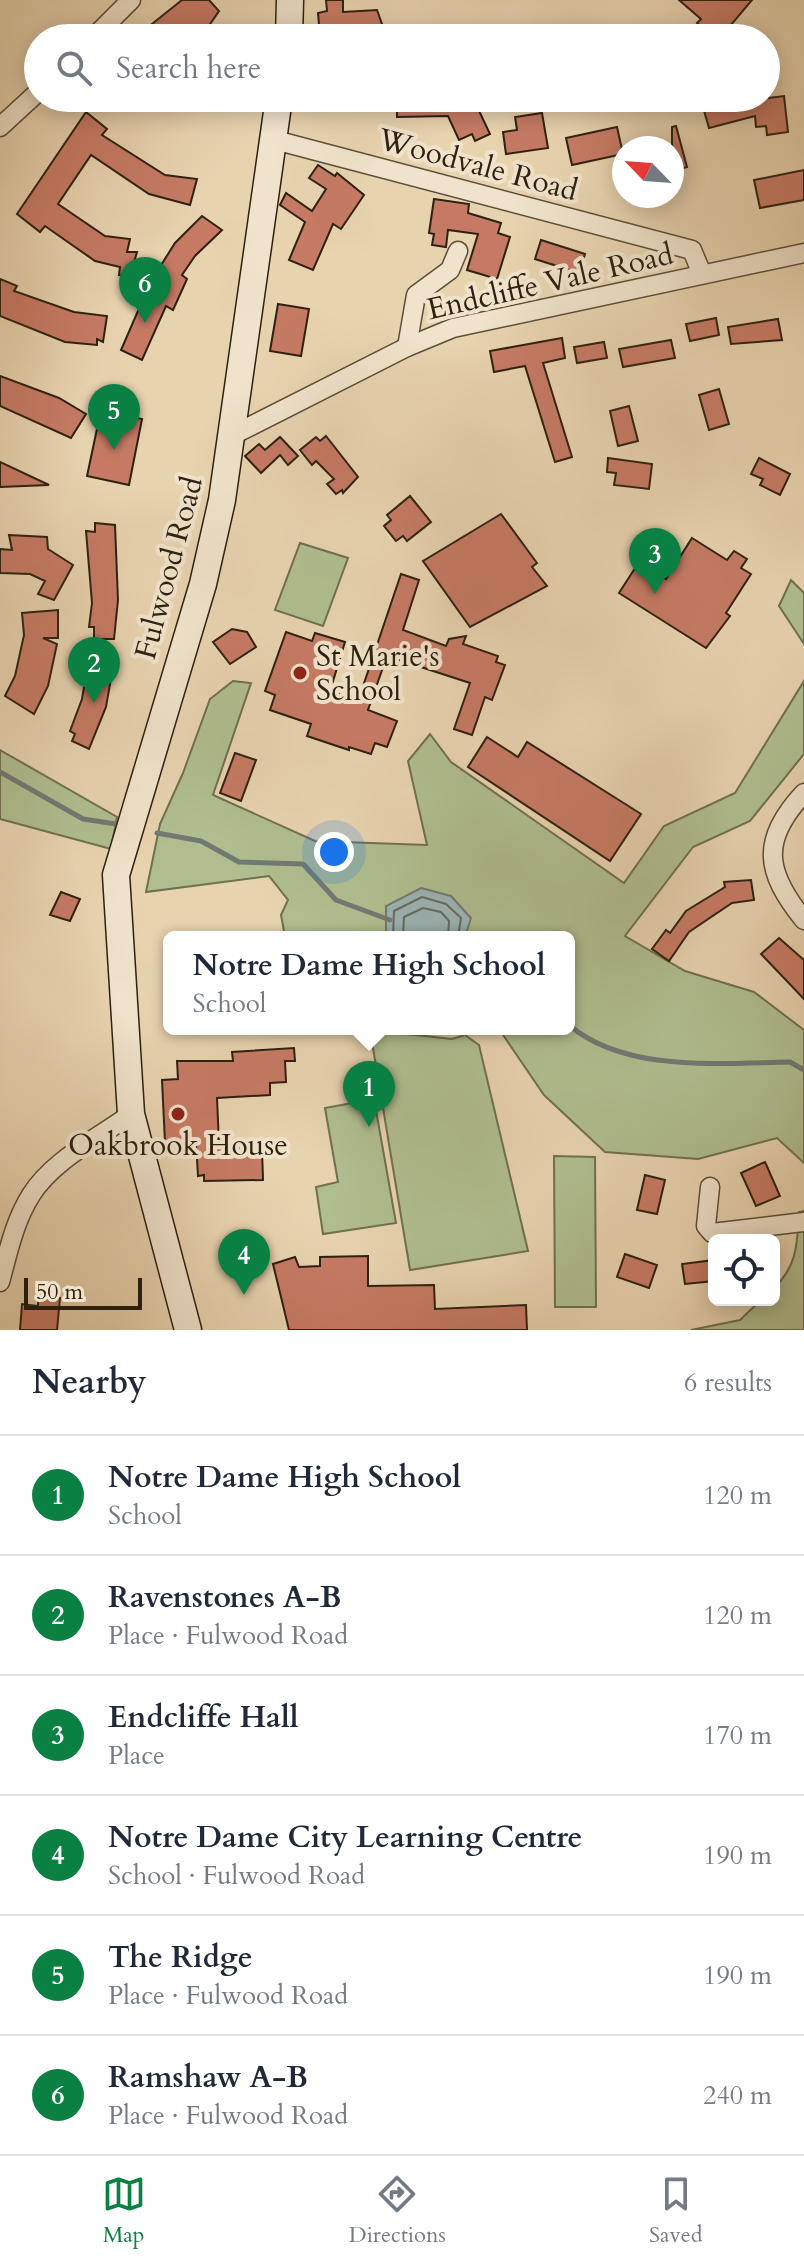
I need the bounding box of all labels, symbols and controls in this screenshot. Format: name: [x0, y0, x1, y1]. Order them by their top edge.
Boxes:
search box: [24, 24, 780, 112]
icon: search: [52, 46, 96, 90]
text: Search here: [116, 48, 261, 89]
street label: Woodvale Road: [373, 118, 582, 211]
north arrow: [612, 136, 684, 208]
street label: Endcliffe Vale Road: [423, 234, 677, 330]
pin: 6: [119, 257, 171, 323]
pin: 5: [88, 384, 140, 450]
street label: Fulwood Road: [125, 472, 213, 664]
pin: 3: [629, 528, 681, 594]
place label: St Marie's School: [316, 636, 440, 711]
pin: 2: [68, 637, 120, 703]
marker: St Marie's School: [291, 664, 309, 682]
your location: [314, 832, 354, 872]
popup: [163, 931, 575, 1035]
text: Notre Dame High School: [193, 945, 545, 986]
text: School: [193, 986, 266, 1021]
pin: 1: [343, 1061, 395, 1127]
marker: Oakbrook House: [169, 1105, 187, 1123]
place label: Oakbrook House: [68, 1125, 288, 1166]
pin: 4: [218, 1229, 270, 1295]
map controls: [708, 1234, 780, 1306]
button: locate: [708, 1234, 780, 1306]
scale bar: [24, 1274, 142, 1310]
text: 50 m: [36, 1277, 83, 1307]
text: Nearby: [32, 1359, 147, 1405]
text: 6 results: [684, 1365, 772, 1400]
text: Notre Dame High School: [108, 1457, 461, 1498]
text: 1: [51, 1478, 65, 1513]
text: 120 m: [703, 1478, 772, 1513]
text: School: [108, 1498, 182, 1533]
text: Ravenstones A-B: [108, 1577, 341, 1618]
text: 2: [51, 1598, 65, 1633]
text: 120 m: [703, 1598, 772, 1633]
text: Place · Fulwood Road: [108, 1618, 348, 1653]
text: Endcliffe Hall: [108, 1697, 299, 1738]
text: 3: [51, 1718, 65, 1753]
text: 170 m: [703, 1718, 772, 1753]
text: Place: [108, 1738, 165, 1773]
text: Notre Dame City Learning Centre: [108, 1817, 582, 1858]
text: 4: [51, 1838, 65, 1873]
text: 190 m: [703, 1838, 772, 1873]
text: School · Fulwood Road: [108, 1858, 365, 1893]
text: The Ridge: [108, 1937, 253, 1978]
text: 5: [51, 1958, 65, 1993]
text: 190 m: [703, 1958, 772, 1993]
text: Place · Fulwood Road: [108, 1978, 348, 2013]
text: Ramshaw A-B: [108, 2057, 308, 2098]
text: 6: [51, 2078, 65, 2113]
text: 240 m: [703, 2078, 772, 2113]
text: Place · Fulwood Road: [108, 2098, 348, 2133]
tab: Map: [102, 2172, 146, 2250]
tab: Directions: [349, 2172, 446, 2250]
tab: Saved: [649, 2172, 702, 2250]

